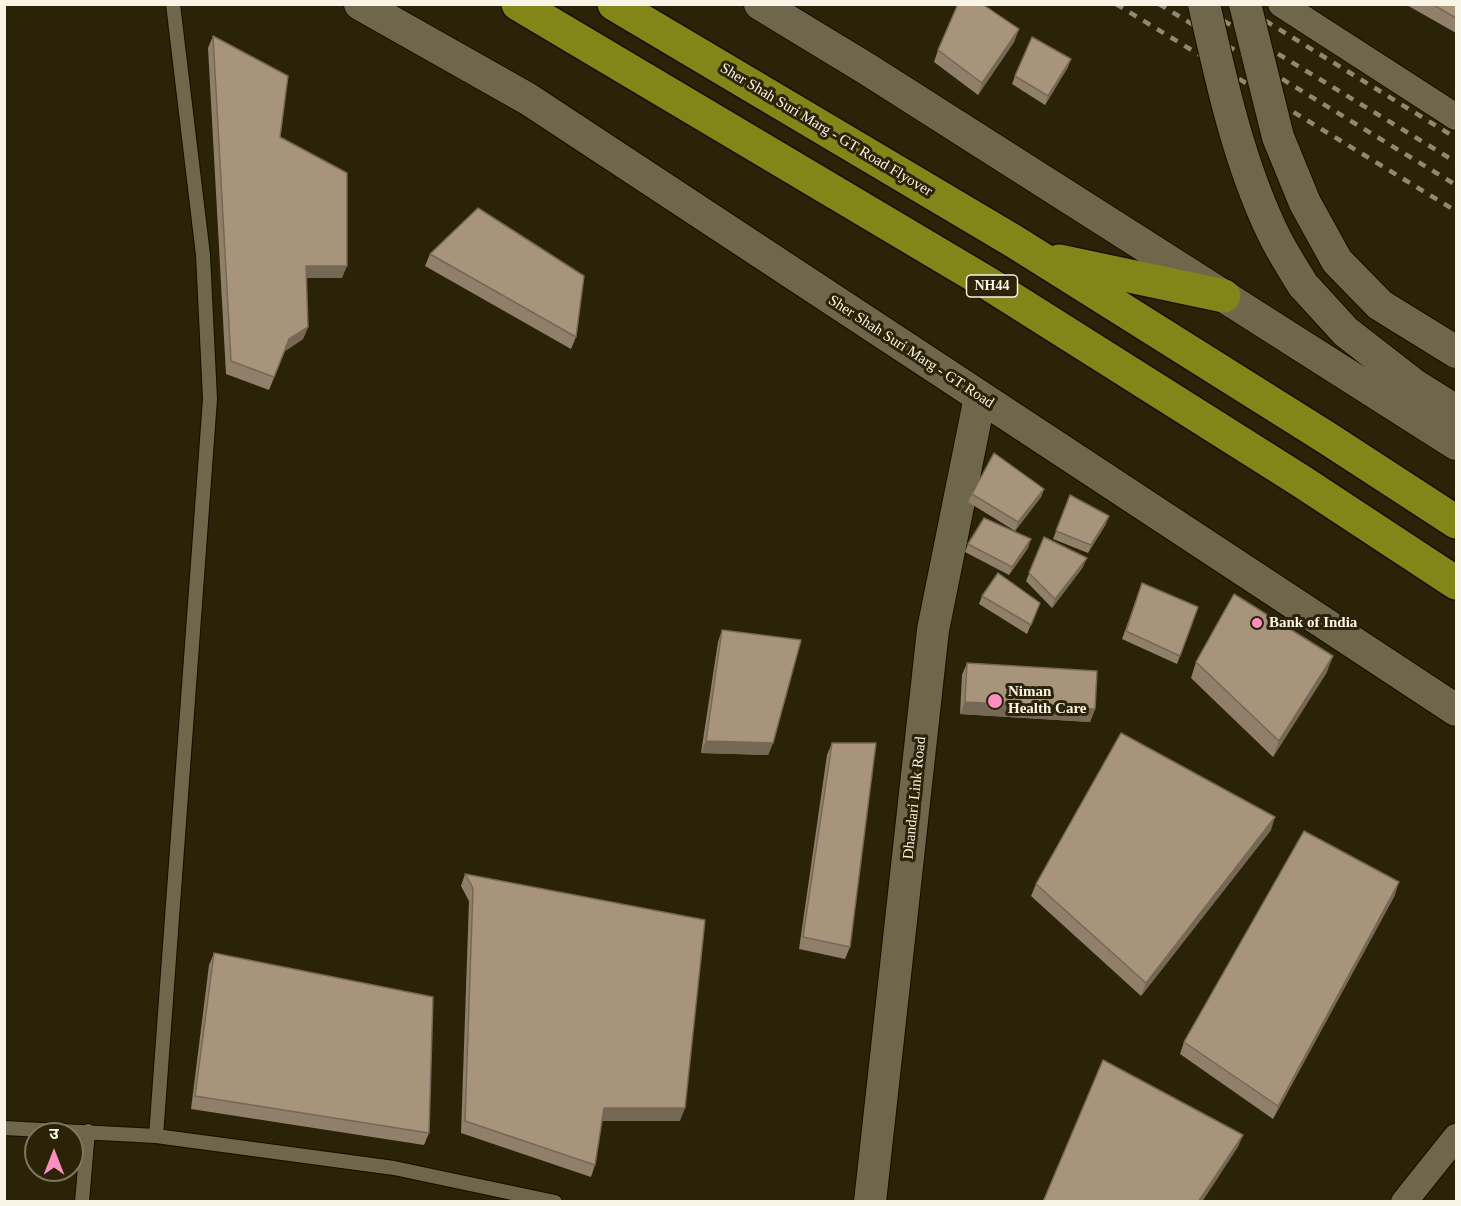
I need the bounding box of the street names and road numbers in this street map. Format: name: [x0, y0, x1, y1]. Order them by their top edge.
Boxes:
street label: Sher Shah Suri Marg - GT Road Flyover: [706, 53, 946, 207]
road number: NH44: [966, 275, 1018, 297]
street label: Sher Shah Suri Marg - GT Road: [816, 286, 1006, 418]
street label: Dhandari Link Road: [899, 728, 931, 868]

